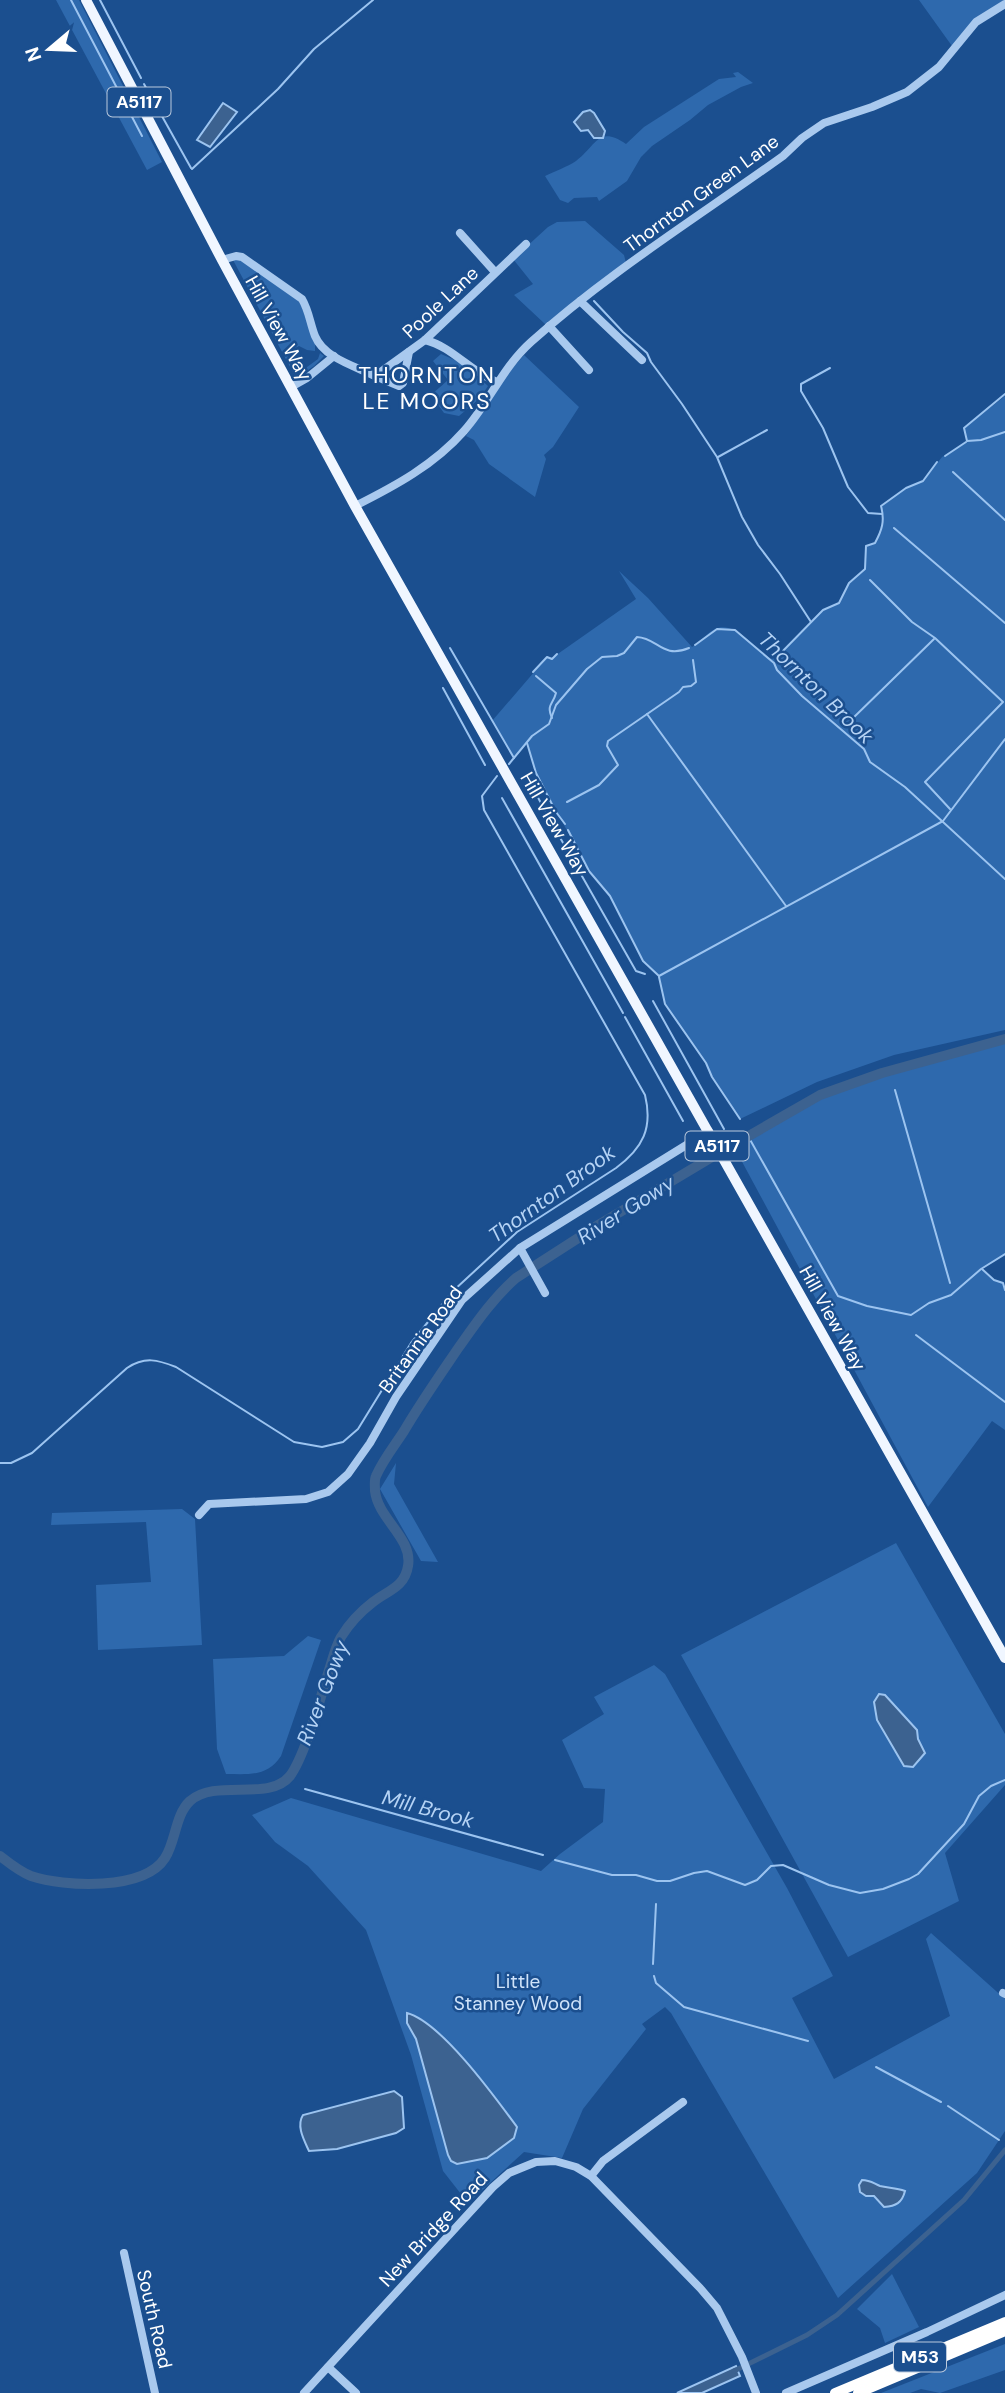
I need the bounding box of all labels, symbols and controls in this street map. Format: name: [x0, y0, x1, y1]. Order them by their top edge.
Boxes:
north arrow: [14, 14, 84, 84]
text: N: [19, 44, 47, 65]
road number: A5117: [108, 88, 170, 116]
street label: Thornton Green Lane: [619, 129, 784, 258]
street label: Poole Lane: [397, 261, 484, 344]
street label: Hill View Way: [239, 271, 318, 386]
district label: THORNTON LE MOORS: [358, 360, 496, 416]
water label: Thornton Brook: [752, 626, 880, 750]
street label: Hill View Way: [515, 768, 595, 881]
road number: A5117: [686, 1132, 748, 1161]
water label: Thornton Brook: [483, 1138, 621, 1250]
water label: River Gowy: [572, 1168, 681, 1251]
street label: Hill View Way: [793, 1261, 872, 1376]
street label: Britannia Road: [373, 1281, 468, 1398]
water label: River Gowy: [290, 1635, 356, 1749]
water label: Mill Brook: [379, 1783, 477, 1835]
park label: Little Stanney Wood: [454, 1969, 582, 2016]
street label: New Bridge Road: [374, 2167, 493, 2292]
street label: South Road: [131, 2267, 178, 2371]
road number: M53: [894, 2342, 946, 2372]

